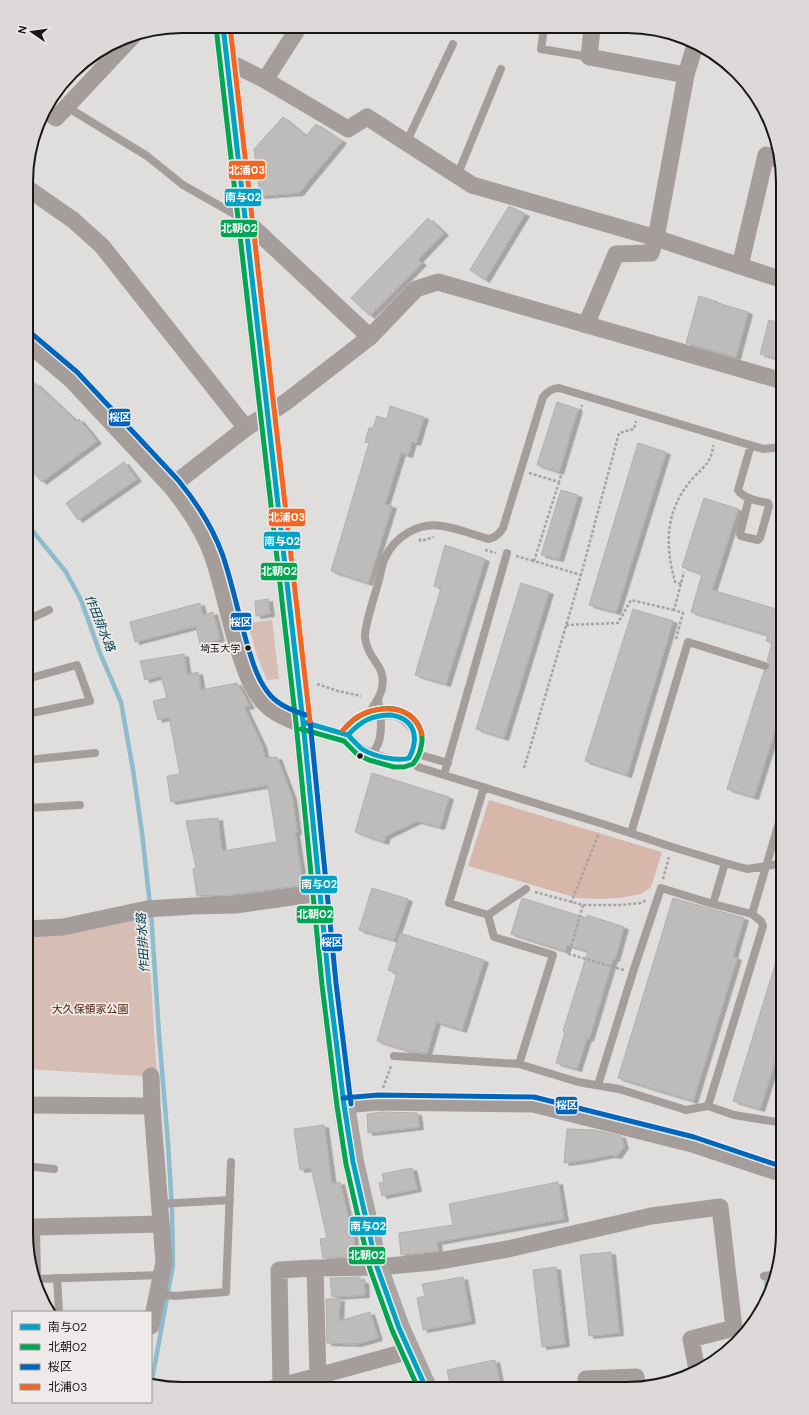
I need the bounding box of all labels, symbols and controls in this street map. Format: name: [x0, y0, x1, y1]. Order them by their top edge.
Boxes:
north arrow: [12, 12, 52, 52]
text: N: [15, 24, 30, 35]
line badge: 北浦03: [228, 160, 266, 180]
text: 北浦03: [229, 163, 265, 177]
line badge: 南与02: [224, 188, 262, 207]
text: 南与02: [225, 190, 261, 204]
line badge: 北朝02: [220, 219, 258, 238]
text: 北朝02: [221, 221, 257, 235]
line badge: 桜区: [108, 408, 131, 427]
text: 桜区: [109, 410, 131, 424]
line badge: 北浦03: [268, 508, 306, 527]
text: 北浦03: [269, 510, 305, 524]
line badge: 南与02: [263, 531, 301, 550]
text: 南与02: [264, 534, 300, 548]
line badge: 北朝02: [260, 562, 298, 581]
text: 北朝02: [261, 564, 297, 578]
water label: 作田排水路: [81, 592, 119, 655]
line badge: 桜区: [230, 612, 252, 631]
text: 桜区: [230, 615, 252, 629]
place label: 埼玉大学: [200, 642, 240, 655]
marker: 埼玉大学: [243, 643, 253, 653]
unlabelled marker: [355, 751, 365, 761]
line badge: 南与02: [300, 875, 338, 894]
text: 南与02: [301, 877, 337, 891]
line badge: 北朝02: [296, 905, 334, 924]
text: 北朝02: [297, 907, 333, 921]
water label: 作田排水路: [133, 912, 153, 973]
line badge: 桜区: [321, 933, 343, 952]
text: 桜区: [321, 935, 343, 949]
park label: 大久保領家公園: [52, 1002, 129, 1016]
line badge: 桜区: [555, 1096, 578, 1115]
text: 桜区: [556, 1098, 578, 1112]
line badge: 南与02: [349, 1216, 387, 1236]
text: 南与02: [350, 1219, 386, 1233]
line badge: 北朝02: [348, 1246, 386, 1265]
text: 北朝02: [349, 1248, 385, 1262]
legend: [12, 1311, 152, 1403]
text: 南与02: [48, 1319, 87, 1335]
text: 北朝02: [48, 1339, 87, 1355]
text: 桜区: [48, 1359, 72, 1375]
text: 北浦03: [48, 1379, 87, 1395]

